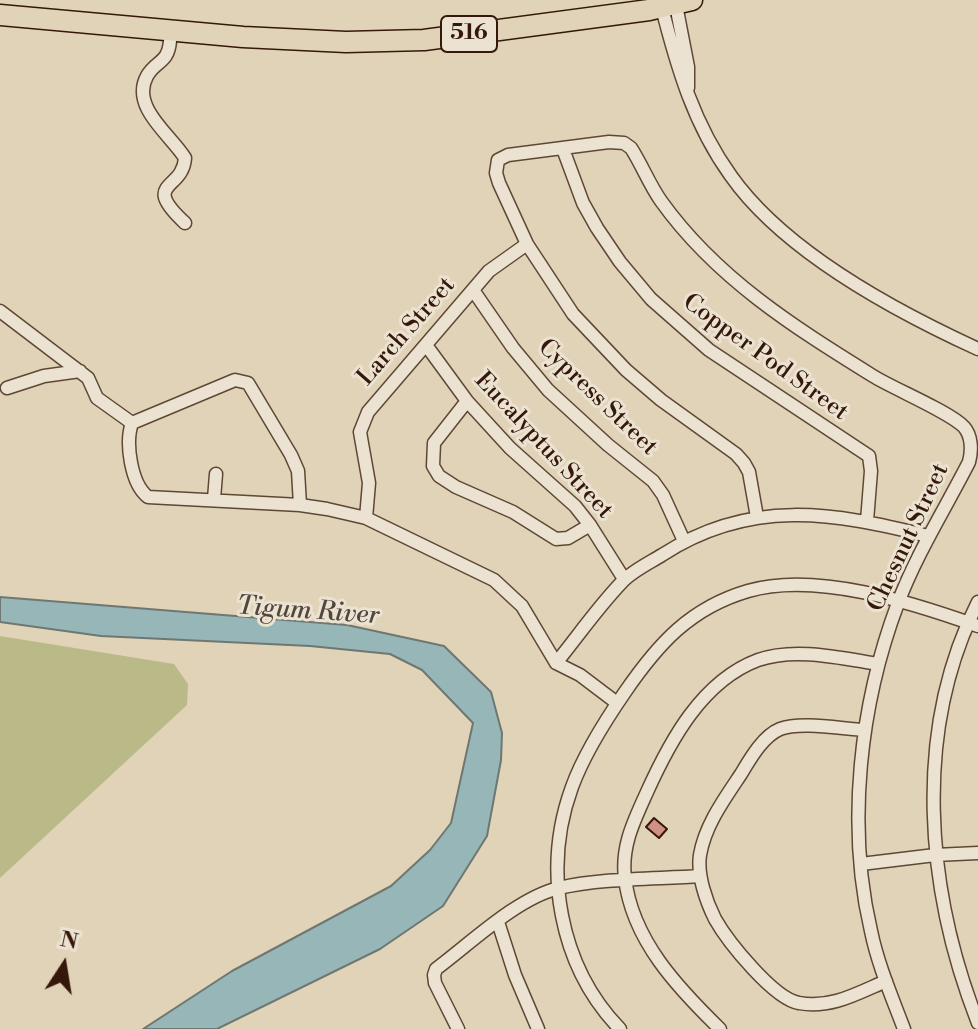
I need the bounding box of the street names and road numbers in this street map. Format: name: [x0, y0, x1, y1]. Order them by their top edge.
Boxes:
road number: 516: [441, 16, 497, 52]
street label: Larch Street: [352, 272, 462, 392]
street label: Copper Pod Street: [677, 288, 853, 428]
street label: Cypress Street: [531, 334, 663, 462]
street label: Eucalyptus Street: [468, 367, 618, 525]
street label: Chesnut Street: [862, 459, 956, 617]

